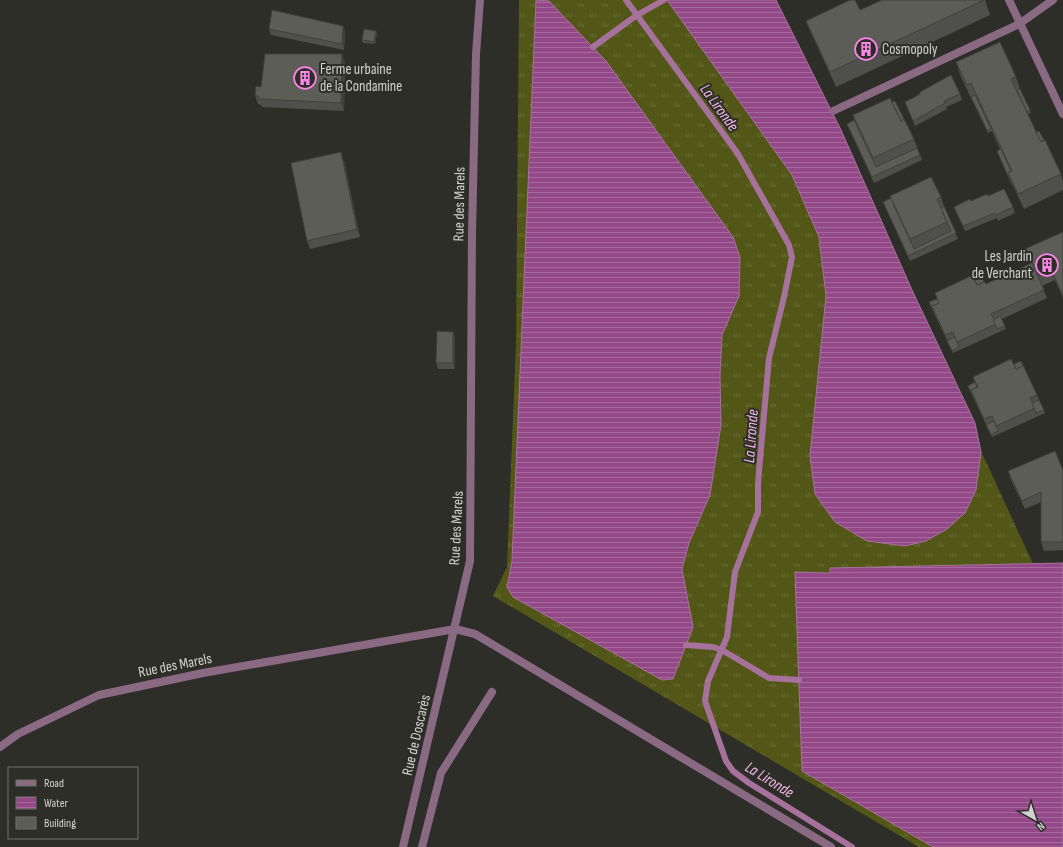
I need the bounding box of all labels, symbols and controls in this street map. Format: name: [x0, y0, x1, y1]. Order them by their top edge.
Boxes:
building icon: Cosmopoly: [853, 36, 879, 62]
place label: Cosmopoly: [882, 40, 938, 59]
place label: Ferme urbaine de la Condamine: [320, 60, 402, 96]
building icon: Ferme urbaine de la Condamine: [292, 65, 318, 91]
water label: La Lironde: [695, 81, 742, 135]
street label: Rue des Marels: [449, 167, 470, 241]
place label: Les Jardin de Verchant: [972, 247, 1032, 283]
building icon: Les Jardin de Verchant: [1034, 252, 1060, 278]
water label: La Lironde: [740, 409, 763, 463]
street label: Rue des Marels: [445, 490, 468, 566]
street label: Rue des Marels: [137, 649, 214, 682]
street label: Rue de Doscarès: [398, 693, 435, 777]
water label: La Lironde: [741, 758, 797, 803]
legend: [8, 767, 138, 839]
text: Road: [44, 776, 64, 791]
text: Water: [44, 796, 68, 811]
north arrow: [1015, 799, 1055, 839]
text: Building: [44, 816, 76, 831]
text: N: [1035, 819, 1047, 833]

